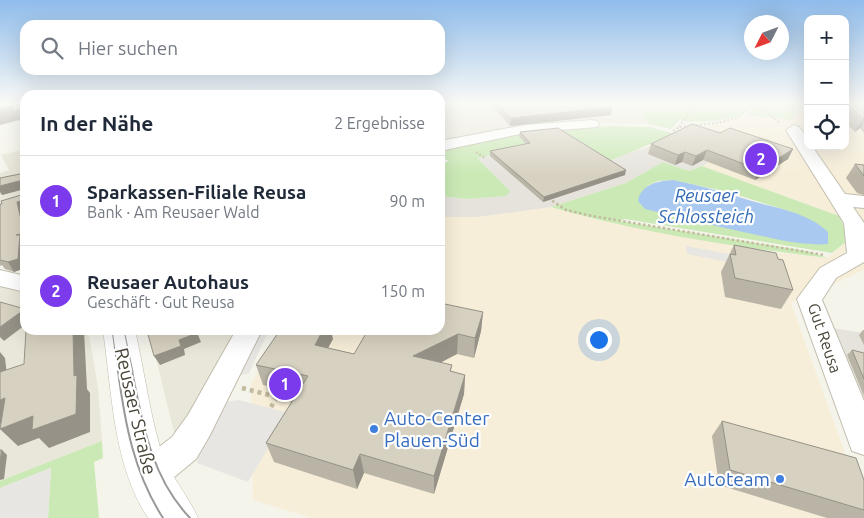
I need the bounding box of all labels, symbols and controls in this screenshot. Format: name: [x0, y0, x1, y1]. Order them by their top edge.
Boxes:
north arrow: [744, 15, 789, 60]
map controls: [804, 15, 849, 150]
button: +: [804, 15, 849, 60]
search box: [20, 20, 445, 75]
icon: search: [38, 34, 66, 62]
text: Hier suchen: [78, 37, 178, 59]
button: −: [804, 60, 849, 105]
button: locate: [804, 105, 849, 150]
text: In der Nähe: [40, 111, 153, 135]
text: 2 Ergebnisse: [334, 114, 425, 132]
pin: 2: [745, 140, 777, 178]
text: Sparkassen-Filiale Reusa: [87, 181, 306, 203]
water label: Reusaer Schlossteich: [657, 185, 754, 226]
text: 1: [51, 192, 61, 210]
text: 90 m: [389, 192, 425, 210]
text: Bank · Am Reusaer Wald: [87, 203, 260, 221]
text: Reusaer Autohaus: [87, 271, 249, 293]
text: 2: [51, 282, 61, 300]
text: 150 m: [380, 282, 425, 300]
text: Geschäft · Gut Reusa: [87, 293, 235, 311]
street label: Gut Reusa: [805, 301, 845, 375]
your location: [586, 327, 612, 353]
street label: Reusaer Straße: [111, 345, 161, 477]
pin: 1: [269, 365, 301, 403]
place label: Auto-Center Plauen-Süd: [384, 407, 489, 451]
marker: Auto-Center Plauen-Süd: [368, 423, 380, 435]
place label: Autoteam: [684, 468, 770, 490]
marker: Autoteam: [774, 473, 786, 485]

